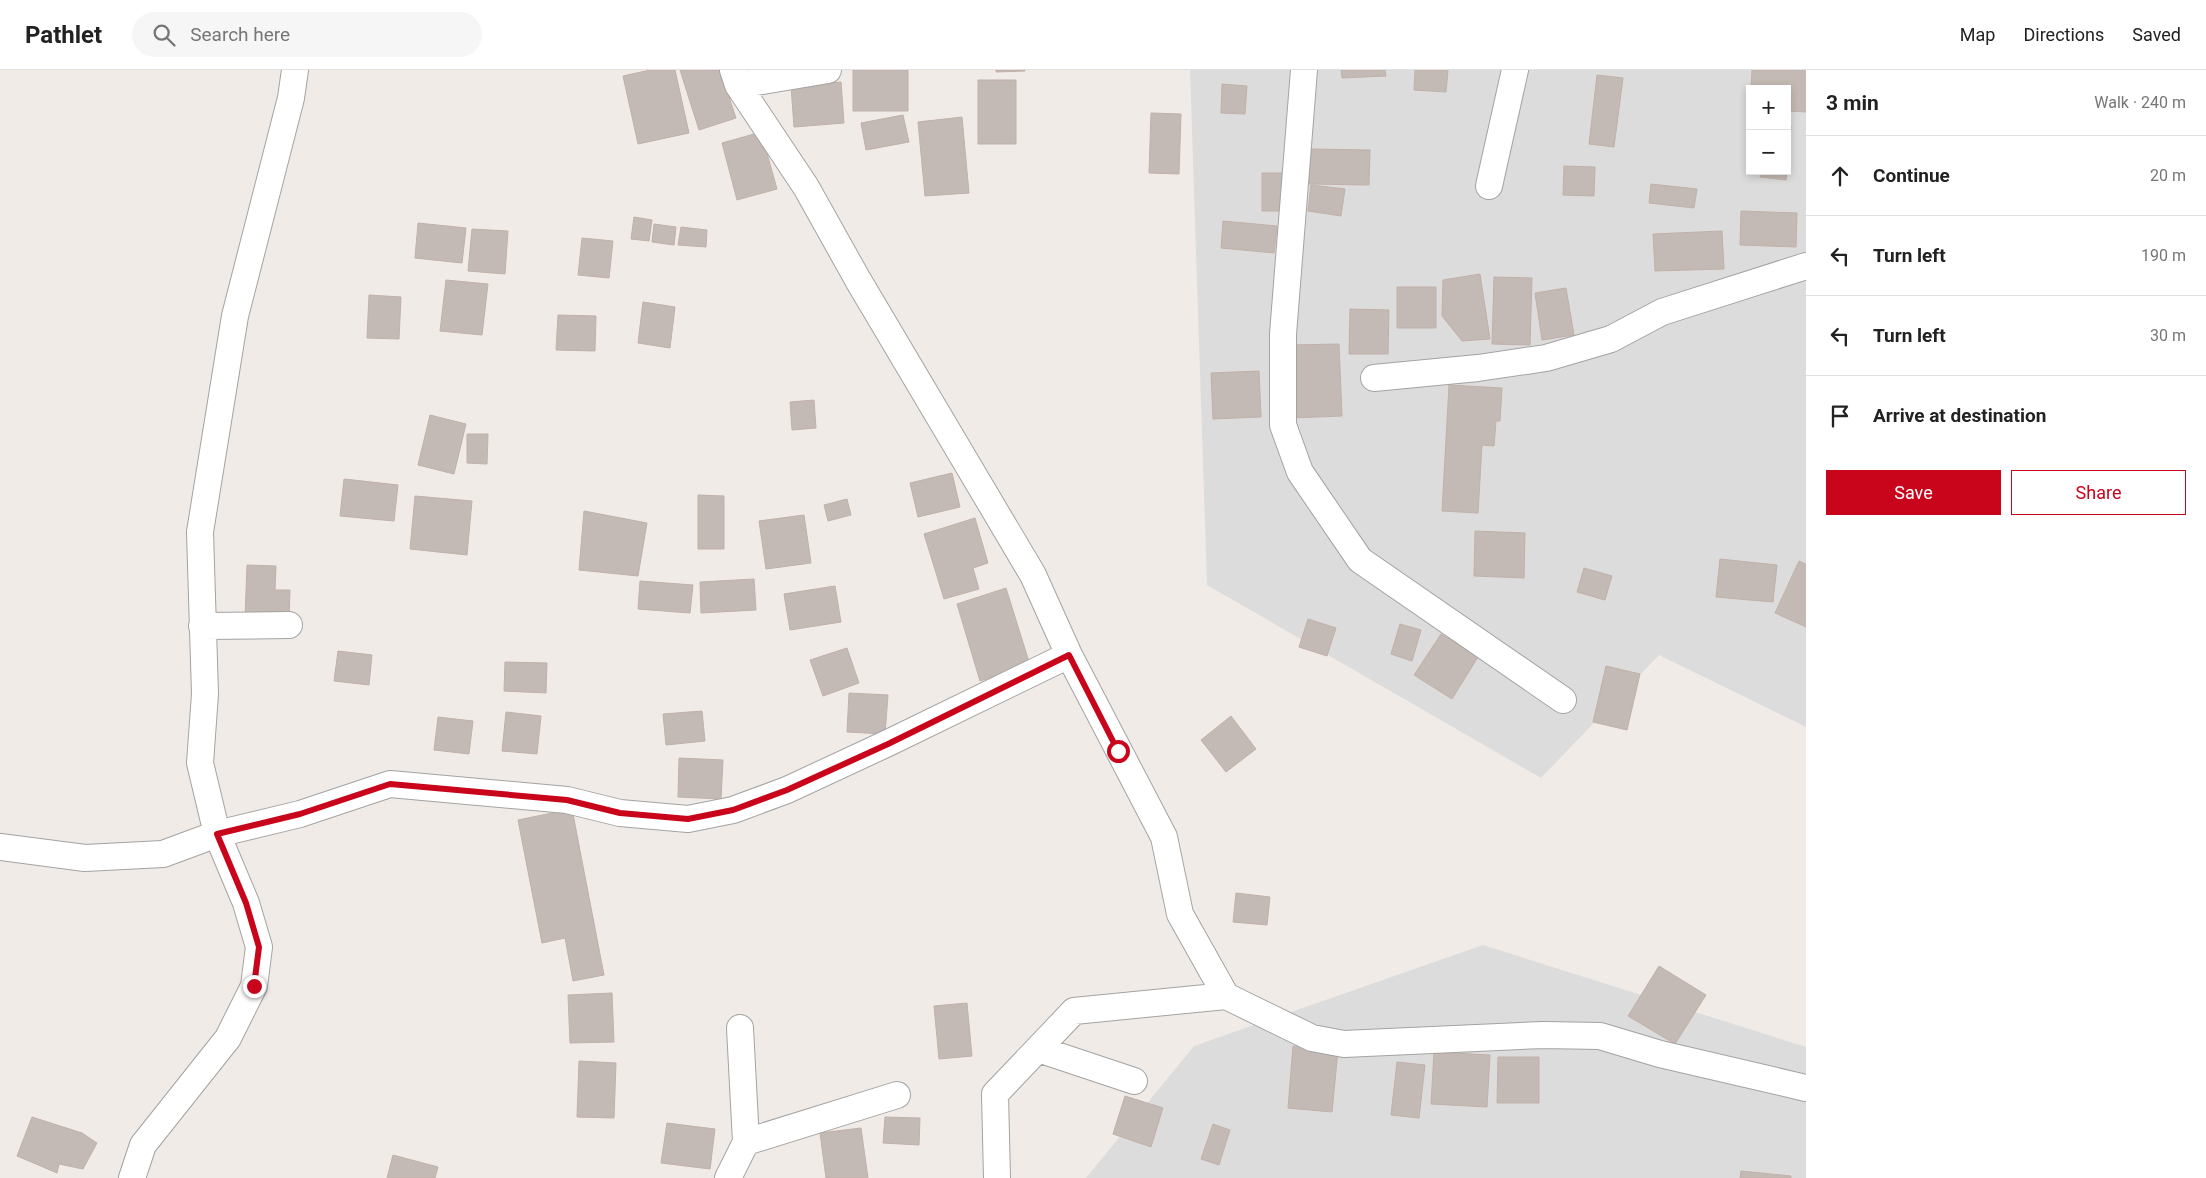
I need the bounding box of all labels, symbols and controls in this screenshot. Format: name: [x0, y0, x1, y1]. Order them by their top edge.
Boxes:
search box: [132, 12, 482, 57]
text: Pathlet: [25, 21, 102, 49]
icon: search: [150, 21, 178, 49]
text: Search here: [190, 23, 290, 46]
text: Map: [1960, 24, 1995, 45]
text: Directions: [2023, 24, 2104, 45]
text: Saved: [2132, 24, 2181, 45]
map controls: [1746, 85, 1791, 175]
button: +: [1746, 85, 1791, 130]
text: 3 min: [1826, 91, 1879, 115]
text: Walk · 240 m: [2094, 93, 2186, 112]
button: −: [1746, 130, 1791, 175]
icon: ahead: [1826, 162, 1854, 190]
text: Continue: [1873, 164, 1950, 187]
text: 20 m: [2150, 166, 2186, 185]
icon: left: [1826, 242, 1854, 270]
text: Turn left: [1873, 244, 1946, 267]
text: 190 m: [2141, 246, 2186, 265]
icon: left: [1826, 322, 1854, 350]
text: Turn left: [1873, 324, 1946, 347]
text: 30 m: [2150, 326, 2186, 345]
icon: arrive: [1826, 402, 1854, 430]
text: Arrive at destination: [1873, 404, 2046, 427]
button: Save: [1826, 470, 2001, 515]
button: Share: [2011, 470, 2186, 515]
route start: [1107, 740, 1130, 763]
route end: [243, 975, 266, 998]

